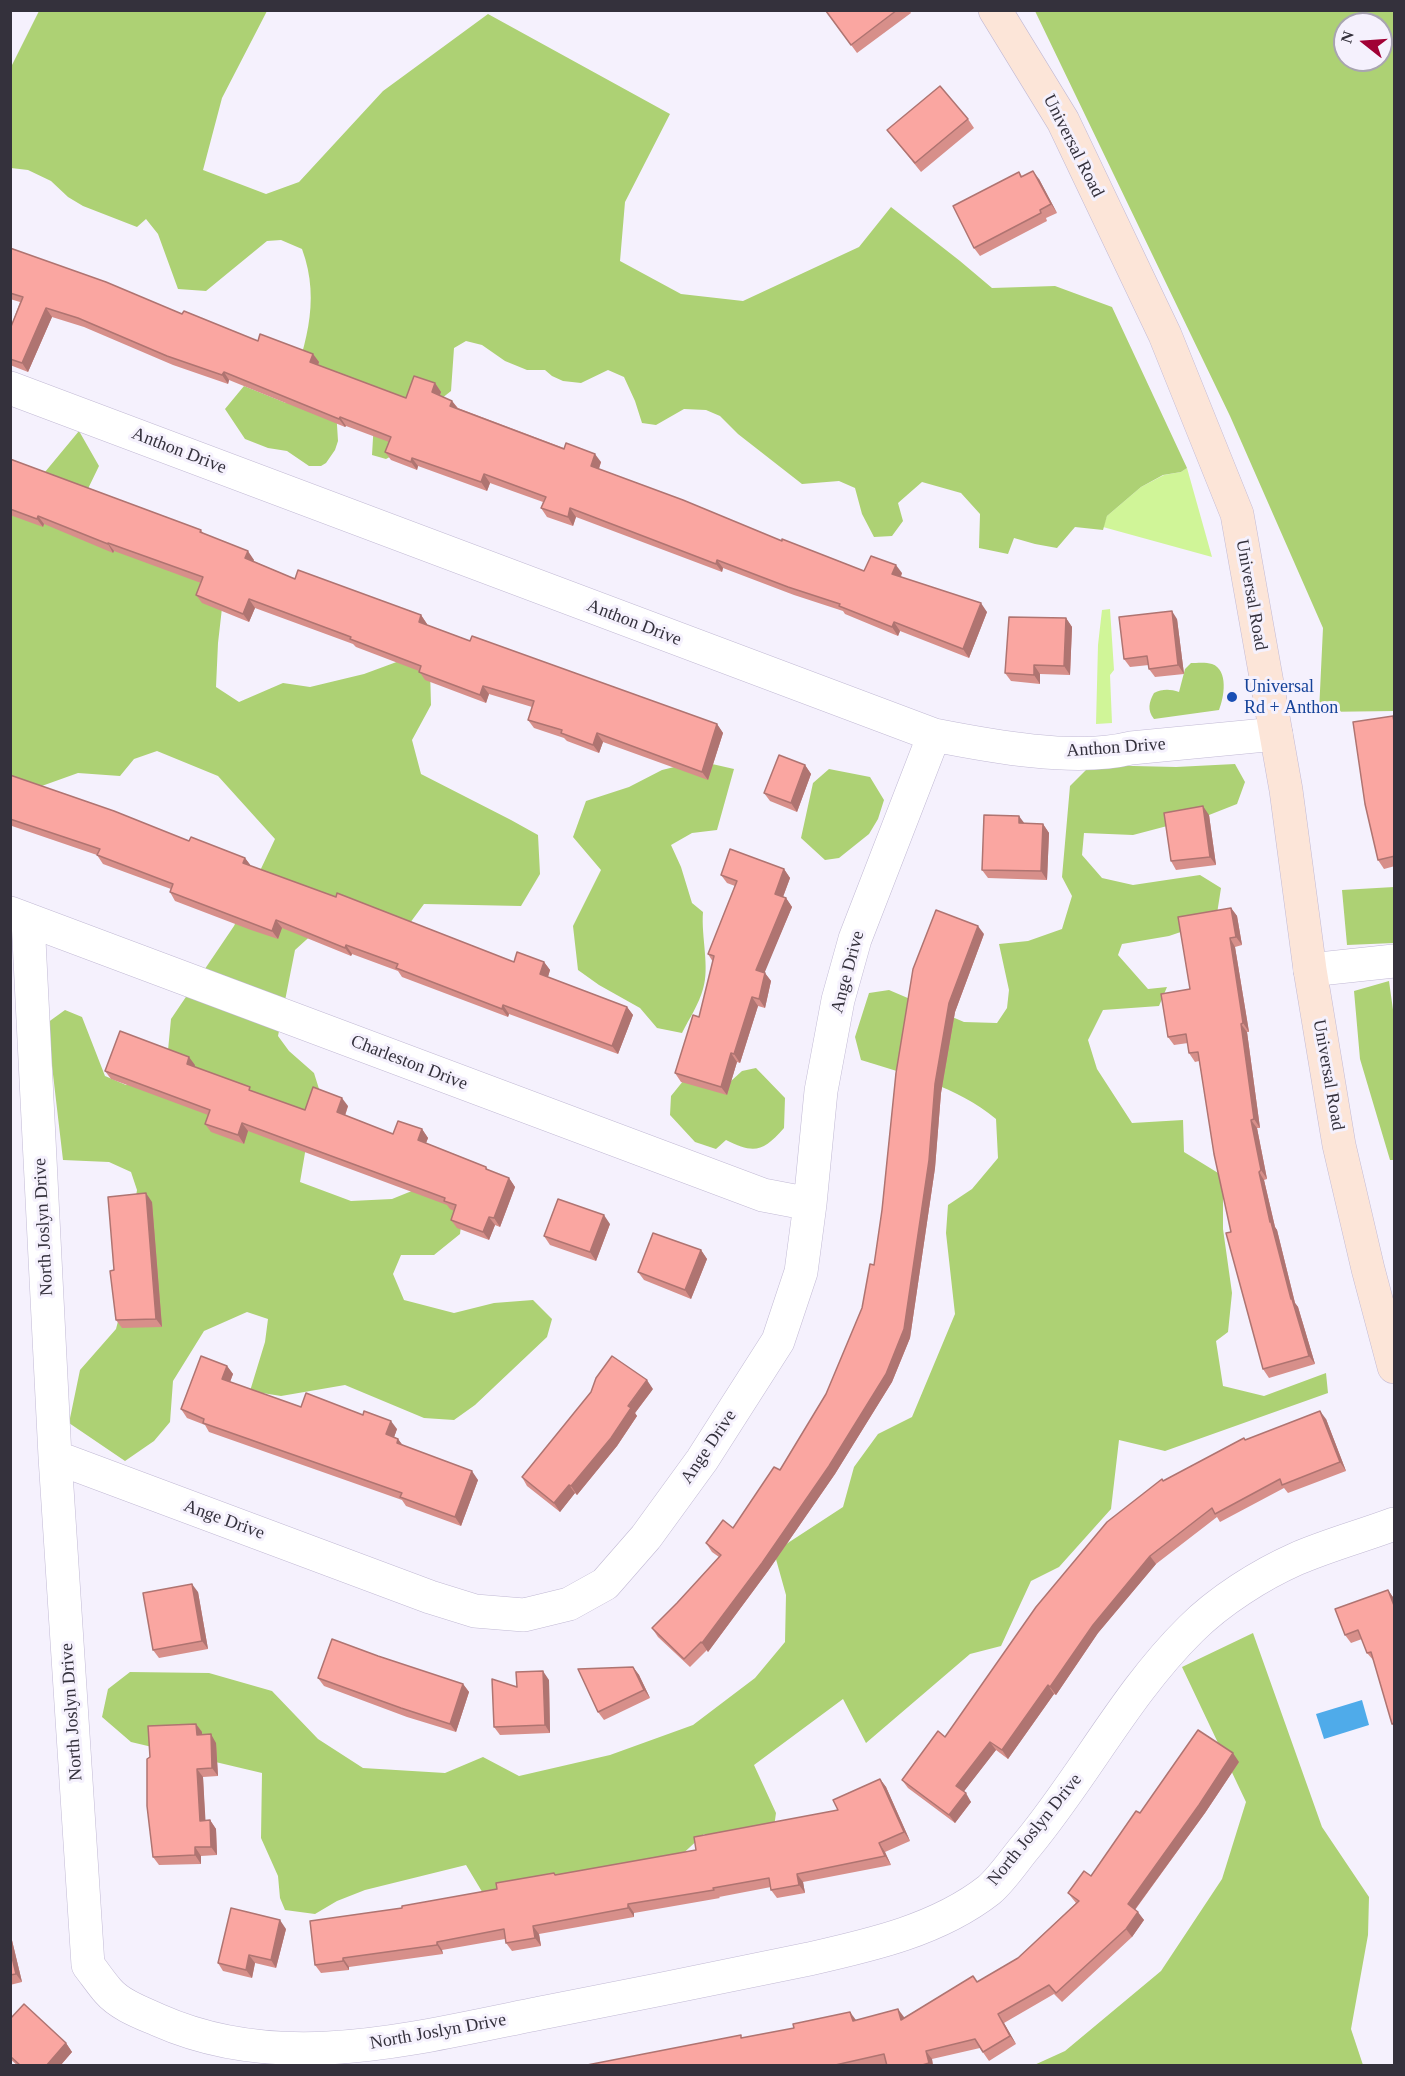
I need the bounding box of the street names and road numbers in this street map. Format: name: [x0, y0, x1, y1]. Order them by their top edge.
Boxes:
street label: Universal Road: [1038, 91, 1108, 201]
street label: Anthon Drive: [129, 423, 229, 479]
street label: Universal Road: [1231, 538, 1271, 652]
street label: Anthon Drive: [584, 595, 684, 651]
street label: Anthon Drive: [1066, 734, 1166, 762]
street label: Ange Drive: [827, 928, 869, 1016]
street label: Universal Road: [1308, 1018, 1348, 1132]
street label: Charleston Drive: [347, 1031, 471, 1095]
street label: North Joslyn Drive: [30, 1158, 58, 1296]
street label: Ange Drive: [676, 1406, 742, 1488]
street label: Ange Drive: [181, 1495, 267, 1545]
street label: North Joslyn Drive: [56, 1642, 88, 1782]
street label: North Joslyn Drive: [983, 1770, 1087, 1890]
street label: North Joslyn Drive: [368, 2009, 508, 2055]

